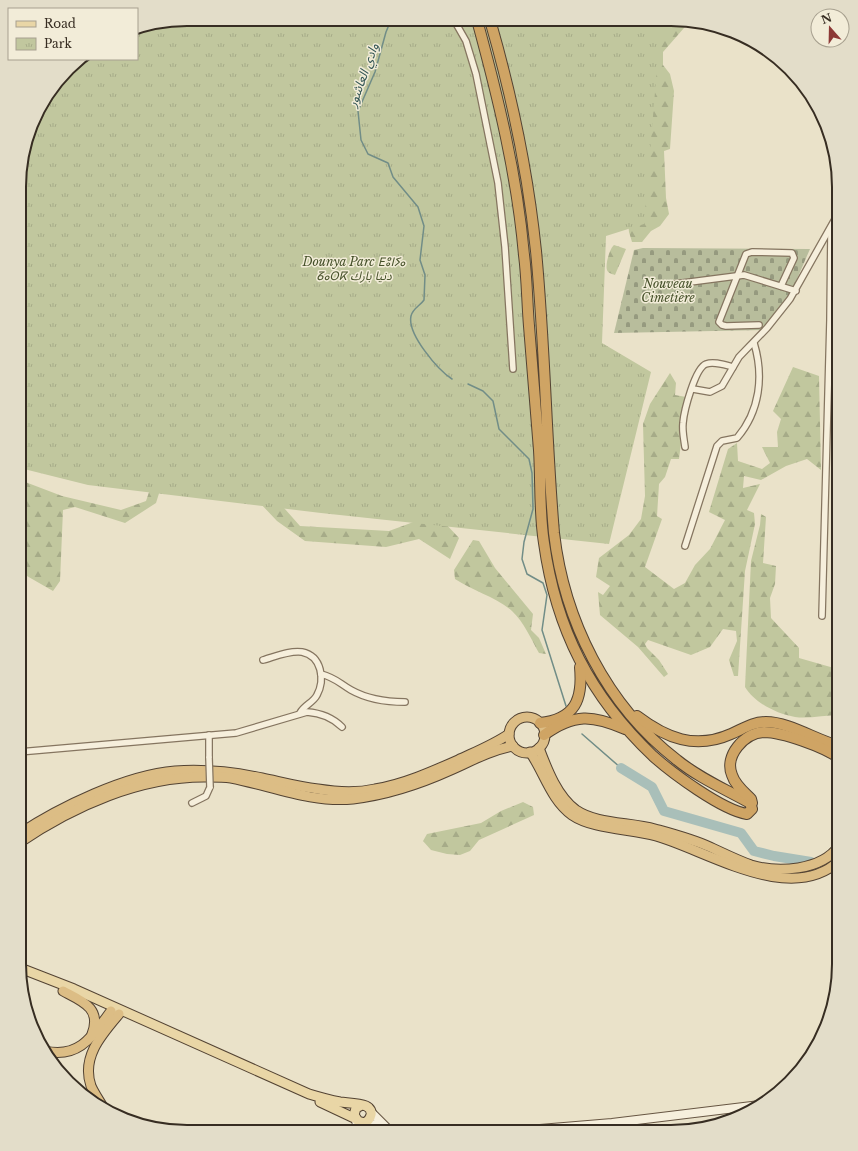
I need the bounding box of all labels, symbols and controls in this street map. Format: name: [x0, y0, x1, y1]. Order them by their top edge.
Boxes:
legend: [8, 8, 138, 60]
north arrow: [810, 8, 850, 48]
text: N: [819, 10, 834, 27]
text: Road: [44, 16, 76, 31]
text: Park: [44, 36, 72, 51]
water label: وادي العاشور: [343, 41, 384, 111]
park label: Dounya Parc ⴹⵓⵏⵢⴰ ⵒⴰⵔⴽ دنيا بارك: [302, 254, 407, 283]
park label: Nouveau Cimetière: [641, 276, 695, 305]

